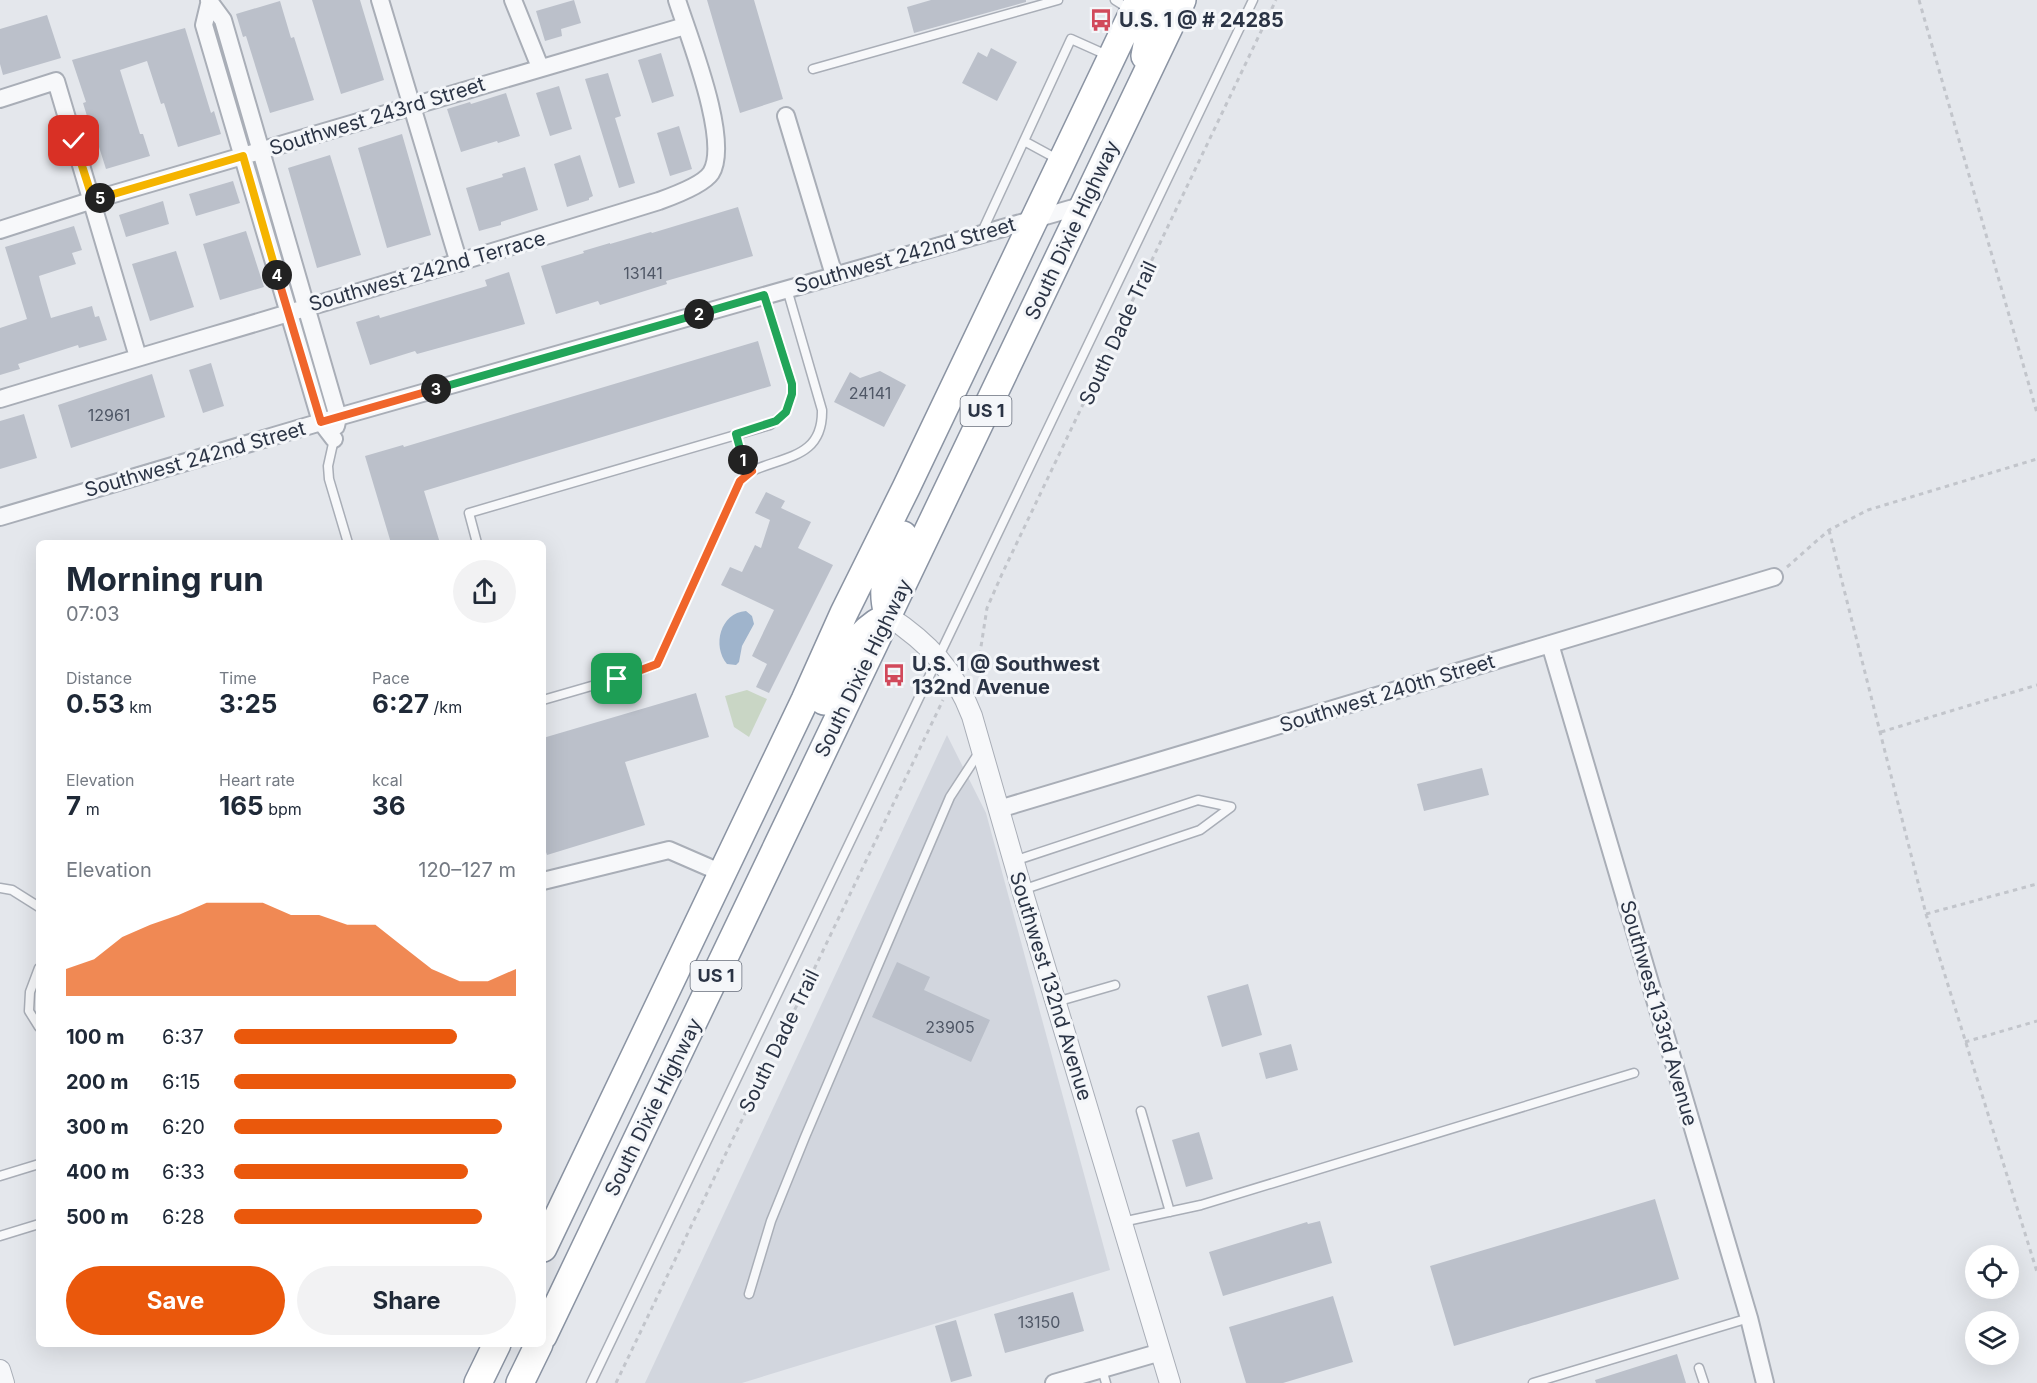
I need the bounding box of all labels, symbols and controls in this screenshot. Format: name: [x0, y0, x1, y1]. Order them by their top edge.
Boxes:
bus stop icon: U.S. 1 @ # 24285: [1088, 7, 1114, 33]
place label: U.S. 1 @ # 24285: [1119, 8, 1284, 32]
street label: Southwest 243rd Street: [266, 72, 488, 160]
pin: [48, 115, 99, 166]
icon: check: [57, 124, 90, 157]
street label: South Dixie Highway: [1020, 136, 1124, 324]
pin: 5: [85, 183, 115, 213]
text: 5: [95, 188, 105, 208]
street label: Southwest 242nd Street: [792, 212, 1019, 298]
street label: Southwest 242nd Terrace: [306, 226, 548, 316]
street label: South Dade Trail: [1074, 257, 1162, 409]
pin: 4: [262, 260, 292, 290]
house number: 13141: [623, 263, 663, 283]
text: 4: [272, 265, 282, 285]
pin: 2: [684, 299, 714, 329]
text: 2: [694, 304, 704, 324]
pin: 3: [421, 374, 451, 404]
text: 3: [431, 379, 441, 399]
house number: 24141: [849, 383, 891, 403]
road number: US 1: [960, 396, 1012, 426]
house number: 12961: [88, 405, 130, 425]
street label: Southwest 242nd Street: [82, 416, 309, 502]
pin: 1: [728, 445, 758, 475]
text: 1: [740, 450, 746, 470]
text: Morning run: [66, 559, 264, 599]
button: share: [453, 560, 516, 623]
street label: South Dixie Highway: [809, 575, 917, 761]
text: 07:03: [66, 602, 120, 626]
street label: Southwest 240th Street: [1277, 649, 1498, 737]
place label: U.S. 1 @ Southwest 132nd Avenue: [912, 652, 1100, 699]
pin: [591, 653, 642, 704]
icon: arrive: [600, 662, 633, 695]
bus stop icon: U.S. 1 @ Southwest 132nd Avenue: [881, 662, 907, 688]
text: Distance: [66, 668, 132, 688]
text: Time: [219, 668, 257, 688]
text: Pace: [372, 668, 410, 688]
text: 0.53: [66, 688, 125, 719]
text: 3:25: [219, 688, 277, 719]
text: 6:27: [372, 688, 429, 719]
text: km: [125, 697, 152, 717]
text: /km: [429, 697, 462, 717]
text: Elevation: [66, 770, 135, 790]
text: Heart rate: [219, 770, 295, 790]
text: kcal: [372, 770, 403, 790]
text: 7: [66, 790, 81, 821]
text: 165: [219, 790, 264, 821]
text: 36: [372, 790, 406, 821]
text: m: [81, 799, 100, 819]
text: bpm: [264, 799, 302, 819]
text: Elevation: [66, 858, 152, 882]
text: 120–127 m: [418, 858, 516, 882]
street label: Southwest 132nd Avenue: [1005, 869, 1097, 1103]
street label: Southwest 133rd Avenue: [1615, 897, 1703, 1129]
road number: US 1: [690, 961, 742, 991]
street label: South Dade Trail: [734, 966, 824, 1116]
street label: South Dixie Highway: [599, 1014, 707, 1200]
house number: 23905: [925, 1017, 975, 1037]
text: 100 m: [66, 1025, 125, 1049]
text: 6:37: [162, 1025, 204, 1049]
text: 200 m: [66, 1070, 129, 1094]
text: 6:15: [162, 1070, 200, 1094]
text: 300 m: [66, 1115, 129, 1139]
text: 6:20: [162, 1115, 205, 1139]
text: 400 m: [66, 1160, 130, 1184]
text: 6:33: [162, 1160, 205, 1184]
text: 500 m: [66, 1205, 129, 1229]
text: 6:28: [162, 1205, 205, 1229]
map controls: [1965, 1245, 2019, 1365]
button: locate: [1965, 1245, 2019, 1299]
button: Save: [66, 1266, 285, 1335]
button: Share: [297, 1266, 516, 1335]
button: layers: [1965, 1311, 2019, 1365]
house number: 13150: [1018, 1312, 1060, 1332]

